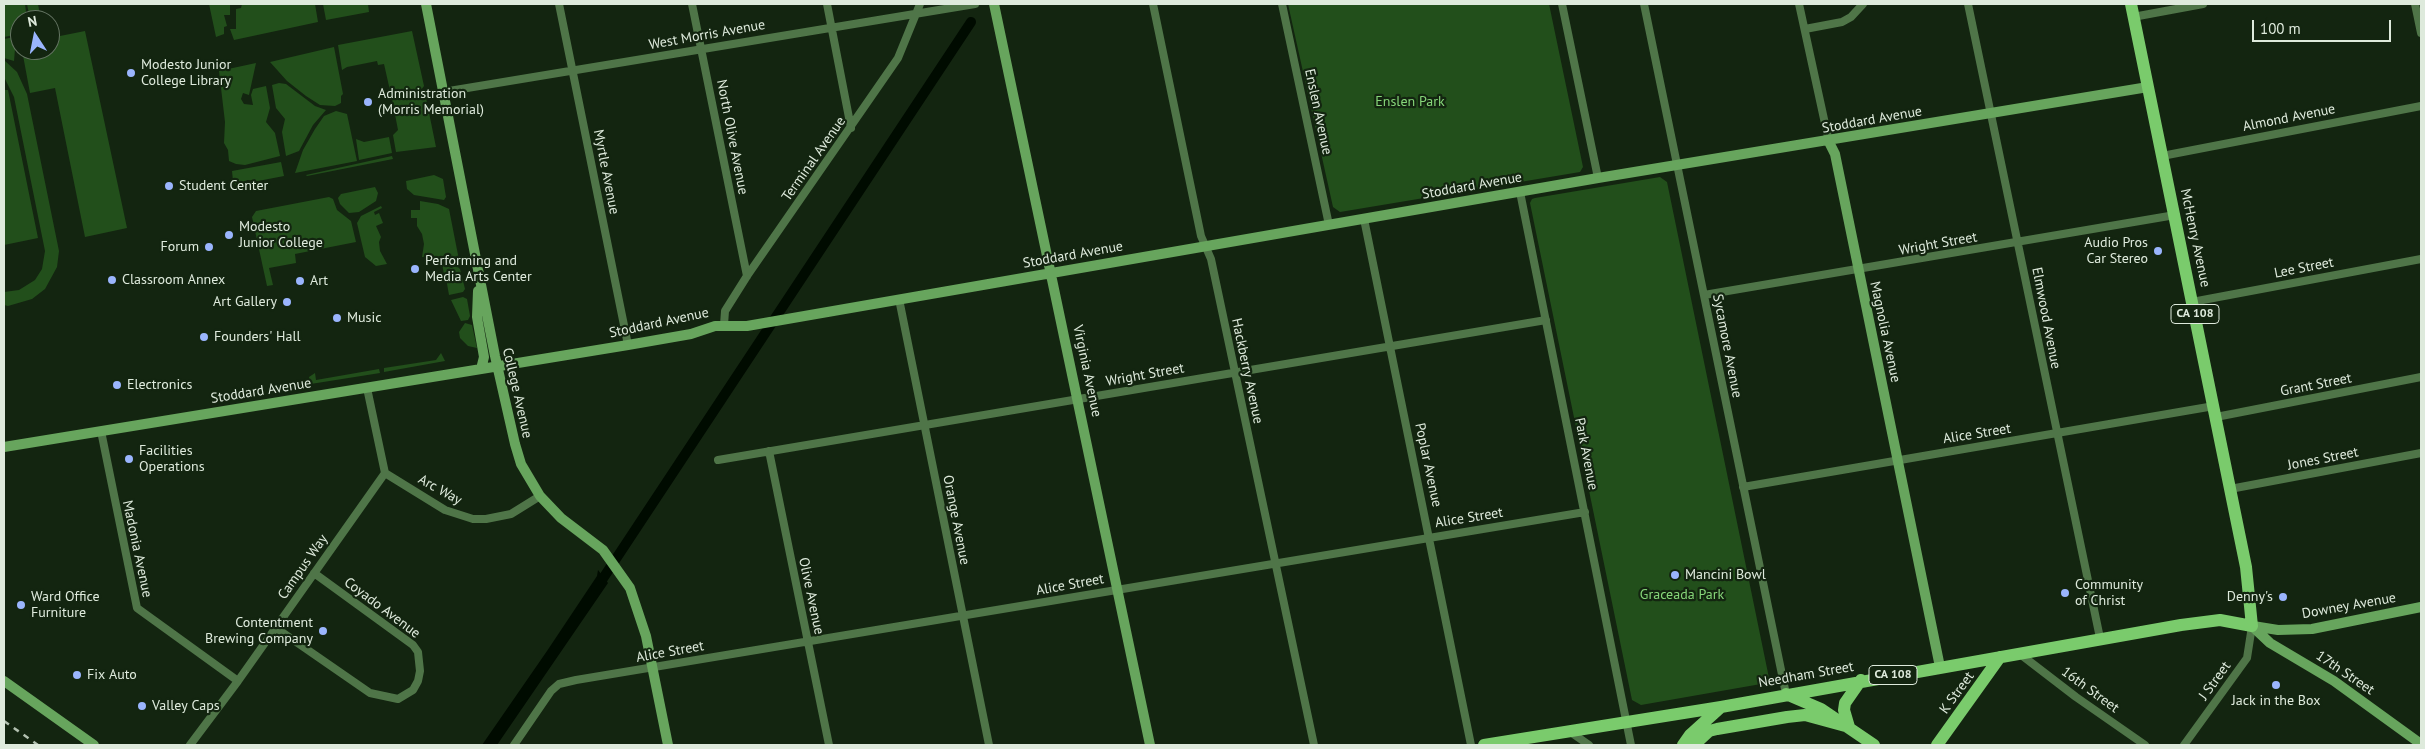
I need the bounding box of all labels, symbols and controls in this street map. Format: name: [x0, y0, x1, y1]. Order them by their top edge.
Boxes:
north arrow: [10, 10, 60, 60]
scale bar: [2255, 10, 2394, 42]
text: N: [26, 12, 39, 31]
street label: West Morris Avenue: [648, 17, 766, 53]
text: 100 m: [2260, 19, 2301, 38]
place label: Modesto Junior College Library: [141, 57, 231, 90]
marker: Modesto Junior College Library: [125, 67, 137, 79]
street label: Enslen Avenue: [1301, 68, 1335, 156]
street label: North Olive Avenue: [713, 78, 751, 196]
place label: Administration (Morris Memorial): [378, 86, 484, 118]
park label: Enslen Park: [1375, 94, 1445, 110]
marker: Administration (Morris Memorial): [362, 96, 374, 108]
street label: Almond Avenue: [2241, 101, 2337, 135]
street label: Stoddard Avenue: [1821, 103, 1923, 137]
street label: Terminal Avenue: [779, 114, 849, 204]
street label: Myrtle Avenue: [590, 128, 622, 216]
street label: Stoddard Avenue: [1421, 169, 1523, 203]
place label: Student Center: [179, 178, 268, 194]
marker: Student Center: [163, 180, 175, 192]
street label: McHenry Avenue: [2176, 187, 2214, 289]
place label: Modesto Junior College: [239, 219, 323, 252]
marker: Modesto Junior College: [223, 229, 235, 241]
street label: Wright Street: [1898, 229, 1978, 259]
place label: Audio Pros Car Stereo: [2084, 235, 2148, 268]
street label: Stoddard Avenue: [1022, 238, 1124, 272]
place label: Forum: [161, 239, 199, 255]
marker: Forum: [203, 241, 215, 253]
marker: Audio Pros Car Stereo: [2152, 245, 2164, 257]
place label: Performing and Media Arts Center: [425, 253, 532, 286]
street label: Lee Street: [2273, 254, 2335, 282]
marker: Performing and Media Arts Center: [409, 263, 421, 275]
street label: Elmwood Avenue: [2028, 266, 2064, 370]
place label: Classroom Annex: [122, 272, 225, 288]
place label: Art: [310, 273, 328, 289]
marker: Classroom Annex: [106, 274, 118, 286]
marker: Art: [294, 275, 306, 287]
street label: Magnolia Avenue: [1866, 280, 1904, 384]
street label: Sycamore Avenue: [1709, 293, 1745, 399]
place label: Art Gallery: [213, 294, 277, 310]
marker: Art Gallery: [281, 296, 293, 308]
street label: Stoddard Avenue: [608, 304, 710, 342]
road number: CA 108: [2171, 304, 2219, 324]
place label: Music: [347, 310, 382, 326]
marker: Music: [331, 312, 343, 324]
street label: Hackberry Avenue: [1228, 317, 1266, 425]
street label: Virginia Avenue: [1069, 324, 1105, 418]
place label: Founders' Hall: [214, 329, 301, 345]
marker: Founders' Hall: [198, 331, 210, 343]
street label: College Avenue: [498, 346, 536, 440]
street label: Wright Street: [1105, 360, 1185, 390]
street label: Grant Street: [2279, 370, 2353, 400]
street label: Stoddard Avenue: [210, 375, 312, 407]
place label: Electronics: [127, 377, 192, 393]
marker: Electronics: [111, 379, 123, 391]
street label: Park Avenue: [1571, 416, 1601, 492]
street label: Alice Street: [1942, 420, 2012, 448]
street label: Poplar Avenue: [1411, 421, 1445, 509]
place label: Facilities Operations: [139, 443, 205, 476]
street label: Jones Street: [2286, 444, 2360, 474]
marker: Facilities Operations: [123, 453, 135, 465]
street label: Arc Way: [415, 471, 465, 509]
street label: Orange Avenue: [939, 474, 973, 566]
street label: Madonia Avenue: [119, 499, 155, 599]
street label: Alice Street: [1434, 504, 1504, 532]
street label: Campus Way: [275, 531, 331, 603]
street label: Olive Avenue: [795, 556, 827, 636]
place label: Mancini Bowl: [1685, 567, 1766, 583]
marker: Mancini Bowl: [1669, 569, 1681, 581]
street label: Alice Street: [1035, 571, 1105, 599]
street label: Coyado Avenue: [341, 574, 423, 642]
place label: Community of Christ: [2075, 577, 2143, 610]
park label: Graceada Park: [1640, 587, 1724, 603]
marker: Community of Christ: [2059, 587, 2071, 599]
place label: Ward Office Furniture: [31, 589, 100, 622]
place label: Denny's: [2227, 589, 2273, 605]
street label: Downey Avenue: [2301, 589, 2397, 623]
marker: Denny's: [2277, 591, 2289, 603]
marker: Ward Office Furniture: [15, 599, 27, 611]
place label: Contentment Brewing Company: [205, 615, 313, 648]
marker: Contentment Brewing Company: [317, 625, 329, 637]
street label: Alice Street: [635, 638, 705, 666]
street label: 17th Street: [2313, 647, 2377, 699]
street label: Needham Street: [1757, 658, 1855, 692]
street label: J Street: [2195, 658, 2235, 704]
street label: 16th Street: [2058, 663, 2122, 717]
road number: CA 108: [1869, 666, 1917, 684]
place label: Fix Auto: [87, 667, 137, 683]
marker: Fix Auto: [71, 669, 83, 681]
street label: K Street: [1936, 669, 1978, 717]
marker: Jack in the Box: [2270, 679, 2282, 691]
place label: Jack in the Box: [2232, 693, 2320, 709]
place label: Valley Caps: [152, 698, 220, 714]
marker: Valley Caps: [136, 700, 148, 712]

